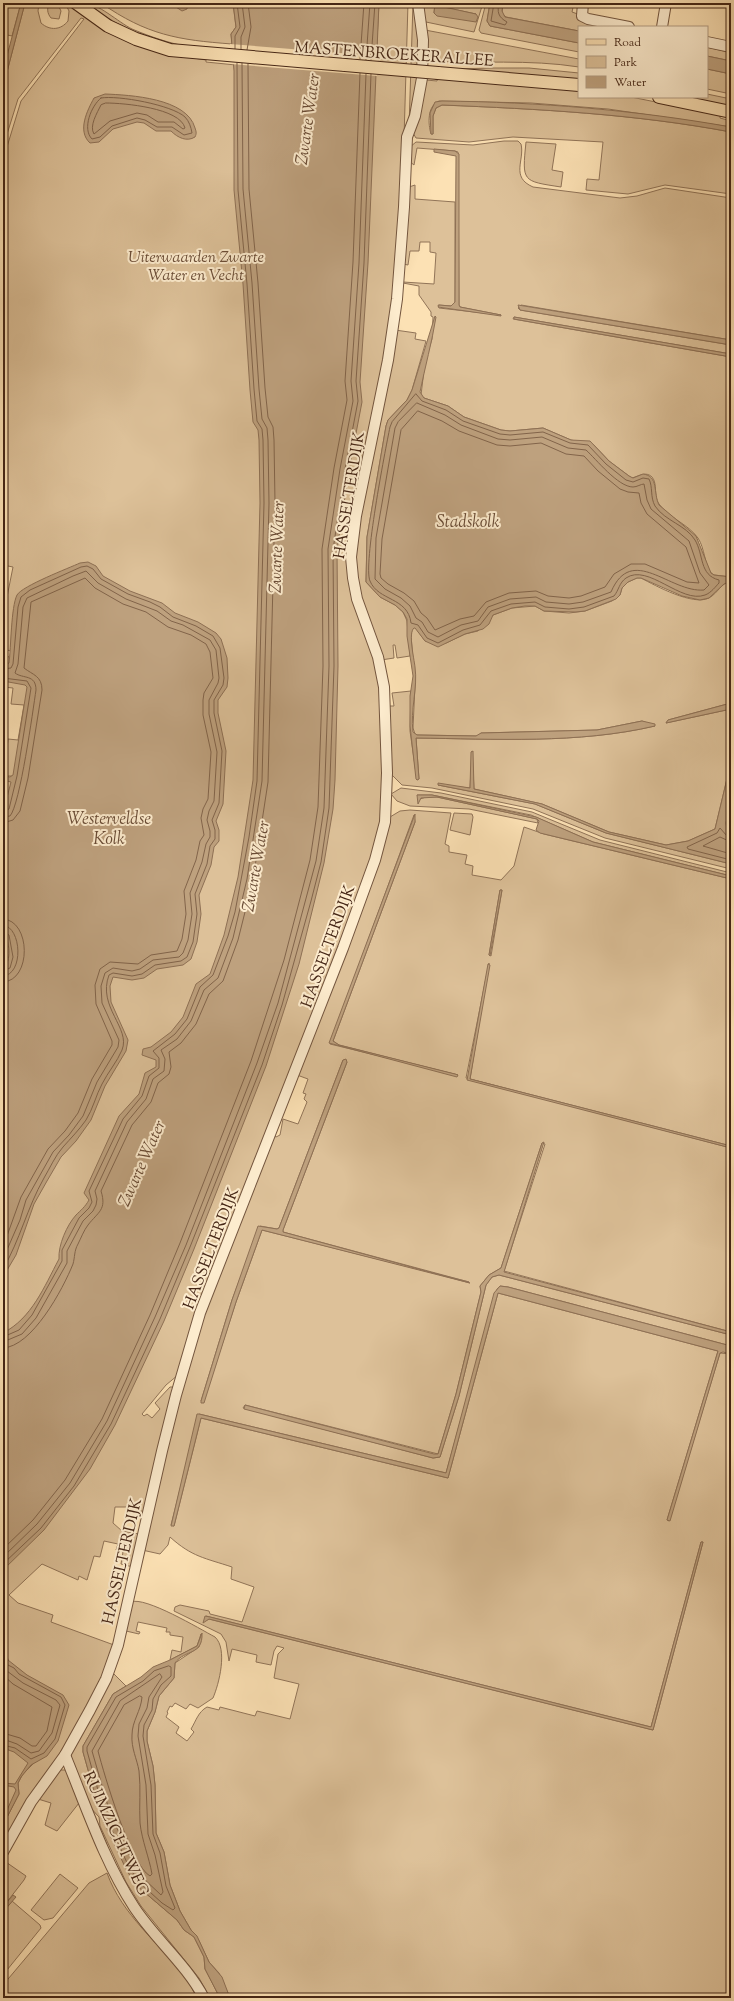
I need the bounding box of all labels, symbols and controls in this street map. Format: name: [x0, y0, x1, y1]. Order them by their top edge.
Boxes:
legend: [578, 26, 708, 98]
text: Road: [614, 34, 641, 52]
street label: MASTENBROEKERALLEE: [294, 37, 494, 74]
text: Park: [614, 54, 637, 72]
water label: Zwarte Water: [291, 72, 327, 167]
text: Water: [614, 74, 647, 92]
park label: Uiterwaarden Zwarte Water en Vecht: [128, 247, 264, 288]
street label: HASSELTERDIJK: [329, 430, 372, 561]
water label: Zwarte Water: [264, 500, 292, 594]
water label: Stadskolk: [437, 511, 500, 535]
water label: Westerveldse Kolk: [67, 808, 151, 852]
water label: Zwarte Water: [237, 819, 277, 914]
street label: HASSELTERDIJK: [296, 882, 362, 1011]
water label: Zwarte Water: [113, 1117, 173, 1211]
street label: HASSELTERDIJK: [178, 1184, 246, 1313]
street label: HASSELTERDIJK: [98, 1496, 149, 1627]
street label: RUIMZICHTWEG: [76, 1768, 154, 1900]

